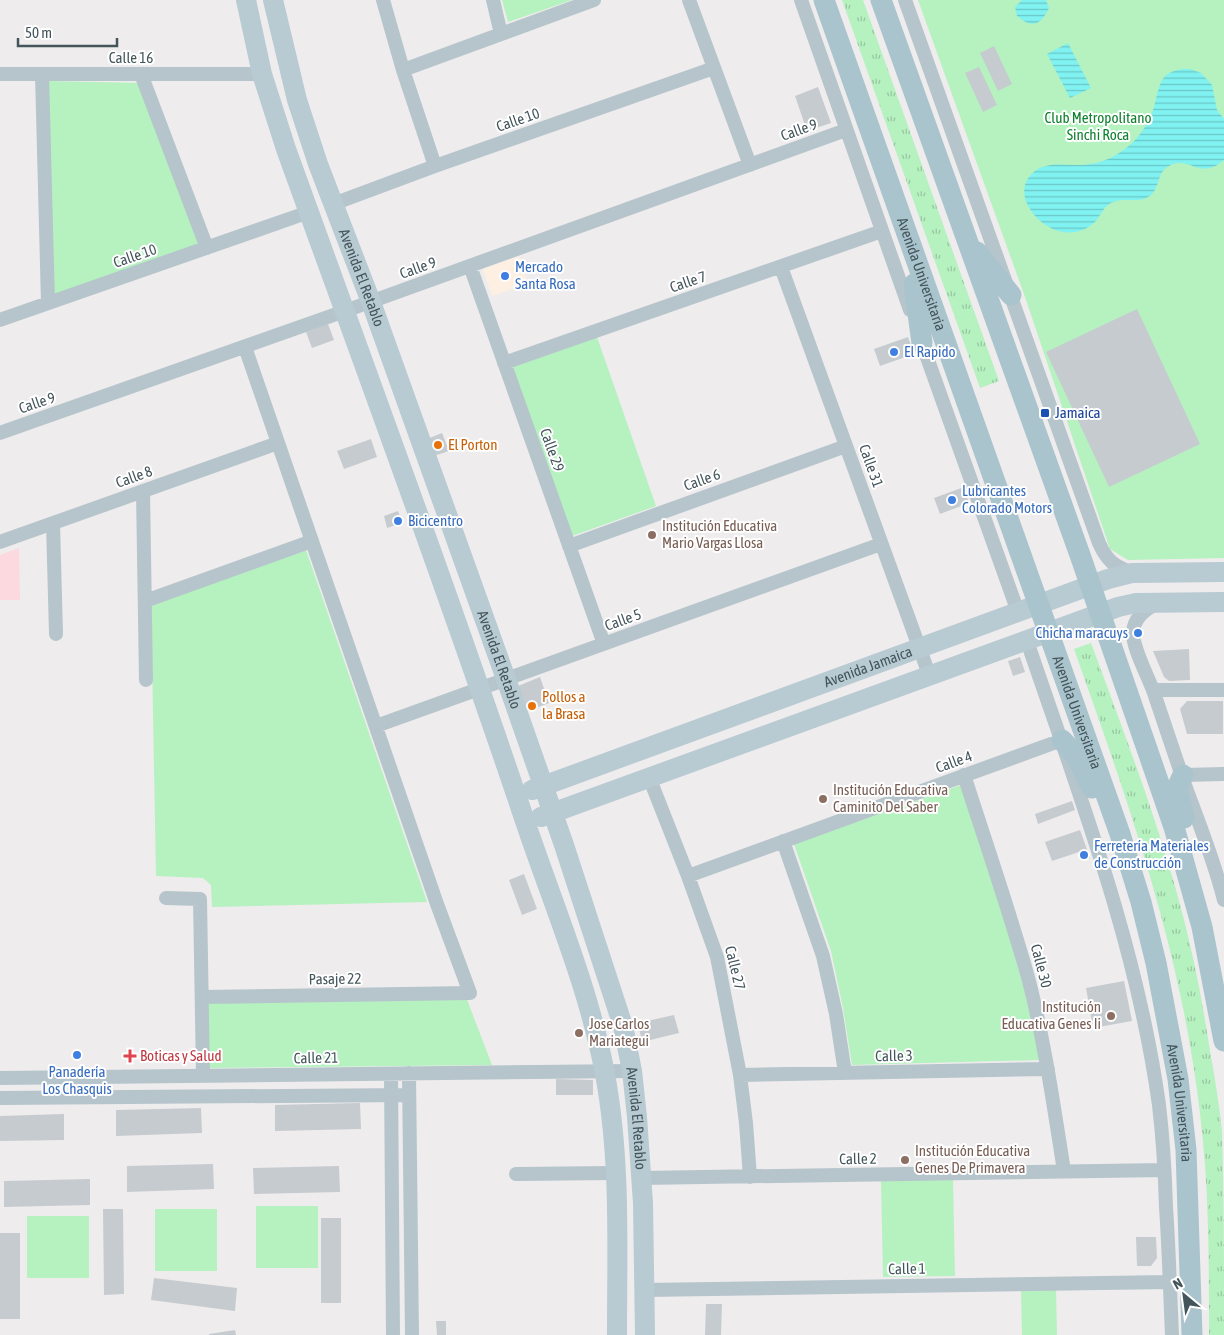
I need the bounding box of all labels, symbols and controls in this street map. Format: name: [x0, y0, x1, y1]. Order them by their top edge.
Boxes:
scale bar: [18, 15, 116, 47]
text: 50 m: [25, 24, 52, 41]
street label: Calle 16: [109, 49, 153, 66]
street label: Calle 10: [494, 104, 542, 135]
park label: Club Metropolitano Sinchi Roca: [1045, 109, 1152, 143]
street label: Calle 9: [778, 115, 819, 144]
street label: Avenida Universitaria: [894, 215, 950, 333]
street label: Avenida El Retablo: [336, 226, 388, 329]
street label: Calle 10: [111, 240, 159, 271]
street label: Calle 9: [397, 253, 438, 282]
place label: Mercado Santa Rosa: [515, 258, 576, 292]
street label: Calle 7: [667, 267, 708, 296]
marker: Mercado Santa Rosa: [499, 270, 511, 282]
place label: El Rapido: [904, 343, 956, 360]
marker: El Rapido: [888, 346, 900, 358]
street label: Calle 9: [16, 388, 57, 417]
place label: Jamaica: [1055, 404, 1101, 421]
marker: Jamaica: [1039, 407, 1051, 419]
street label: Calle 29: [537, 426, 568, 474]
place label: El Porton: [448, 436, 497, 453]
marker: El Porton: [432, 439, 444, 451]
street label: Calle 31: [856, 442, 887, 490]
street label: Calle 8: [113, 462, 154, 491]
street label: Calle 6: [681, 465, 722, 494]
place label: Lubricantes Colorado Motors: [962, 482, 1052, 516]
marker: Lubricantes Colorado Motors: [946, 494, 958, 506]
place label: Bicicentro: [408, 512, 463, 529]
marker: Bicicentro: [392, 515, 404, 527]
place label: Institución Educativa Mario Vargas Llosa: [662, 517, 777, 551]
marker: Institución Educativa Mario Vargas Llosa: [646, 529, 658, 541]
street label: Calle 5: [602, 605, 643, 634]
street label: Avenida El Retablo: [474, 608, 525, 711]
place label: Chicha maracuys: [1036, 624, 1128, 641]
marker: Chicha maracuys: [1132, 627, 1144, 639]
street label: Avenida Jamaica: [822, 642, 914, 690]
street label: Avenida Universitaria: [1049, 653, 1105, 771]
place label: Pollos a la Brasa: [542, 688, 586, 722]
marker: Pollos a la Brasa: [526, 700, 538, 712]
street label: Calle 4: [933, 747, 974, 776]
place label: Institución Educativa Caminito Del Saber: [833, 781, 948, 815]
marker: Institución Educativa Caminito Del Saber: [817, 793, 829, 805]
place label: Ferretería Materiales de Construcción: [1094, 837, 1209, 871]
marker: Ferretería Materiales de Construcción: [1078, 849, 1090, 861]
street label: Calle 30: [1028, 942, 1055, 990]
street label: Calle 27: [722, 944, 749, 992]
street label: Pasaje 22: [308, 970, 361, 987]
place label: Institución Educativa Genes Ii: [1001, 998, 1101, 1032]
marker: Institución Educativa Genes Ii: [1105, 1010, 1117, 1022]
place label: Jose Carlos Mariategui: [589, 1015, 649, 1049]
marker: Jose Carlos Mariategui: [573, 1027, 585, 1039]
street label: Avenida Universitaria: [1164, 1042, 1195, 1162]
place label: Boticas y Salud: [140, 1047, 222, 1064]
street label: Calle 3: [875, 1047, 913, 1064]
marker: Panadería Los Chasquis: [71, 1049, 83, 1061]
street label: Calle 21: [294, 1049, 338, 1066]
marker: Boticas y Salud: [124, 1050, 136, 1062]
place label: Panadería Los Chasquis: [42, 1063, 112, 1097]
street label: Avenida El Retablo: [623, 1065, 650, 1170]
place label: Institución Educativa Genes De Primavera: [915, 1142, 1030, 1176]
street label: Calle 2: [839, 1150, 877, 1167]
marker: Institución Educativa Genes De Primavera: [899, 1154, 911, 1166]
street label: Calle 1: [888, 1260, 926, 1277]
north arrow: [1159, 1270, 1209, 1320]
text: N: [1170, 1275, 1185, 1293]

